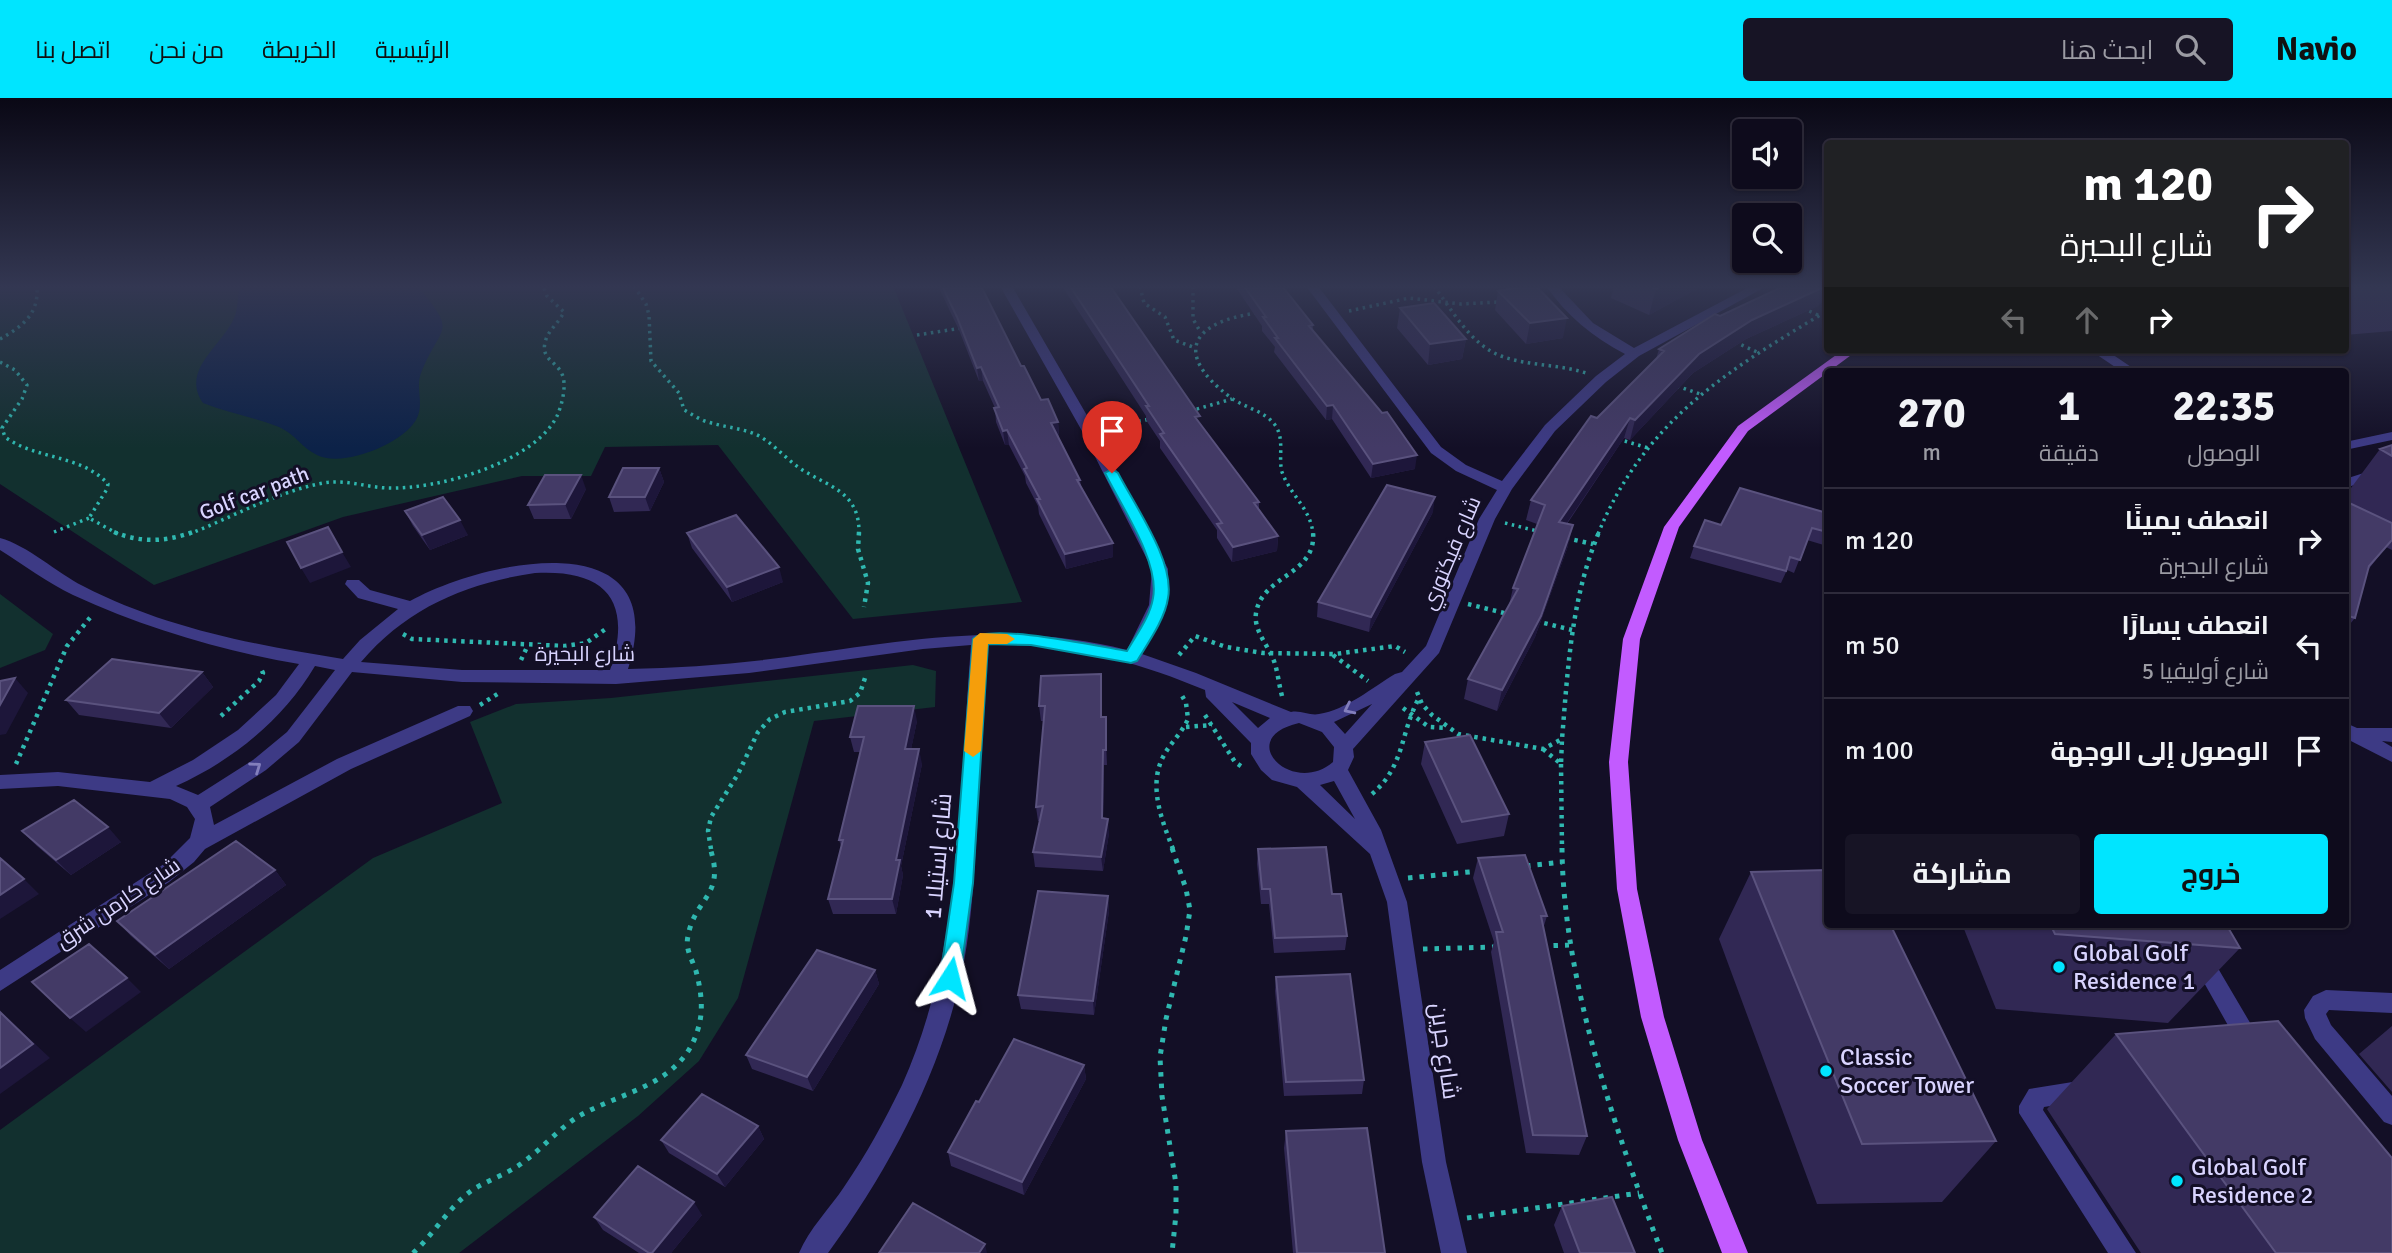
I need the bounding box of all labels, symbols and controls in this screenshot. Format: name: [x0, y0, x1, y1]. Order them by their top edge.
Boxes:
search box: [1743, 18, 2233, 81]
text: Navio: [2275, 29, 2357, 70]
icon: search: [2171, 30, 2209, 68]
text: اتصل بنا: [35, 35, 111, 65]
text: من نحن: [149, 35, 224, 65]
text: الخريطة: [262, 35, 337, 65]
text: الرئيسية: [375, 35, 450, 65]
text: ابحث هنا: [2061, 35, 2153, 67]
map controls: [1732, 119, 1802, 273]
button: sound: [1732, 119, 1802, 189]
text: 120 m: [2083, 154, 2213, 214]
icon: right: [2237, 168, 2328, 259]
button: search: [1732, 203, 1802, 273]
text: شارع البحيرة: [2060, 226, 2213, 265]
icon: left: [1995, 301, 2033, 339]
icon: ahead: [2068, 301, 2106, 339]
icon: right: [2141, 301, 2179, 339]
text: 1: [2058, 381, 2080, 432]
text: 22:35: [2172, 381, 2276, 432]
text: 270: [1898, 388, 1966, 439]
pin: [1082, 401, 1142, 473]
icon: arrive: [1093, 412, 1131, 450]
text: m: [1922, 438, 1941, 467]
text: دقيقة: [2039, 439, 2099, 468]
text: الوصول: [2187, 439, 2261, 468]
street label: Golf car path: [195, 460, 313, 526]
street label: شارع فيكتوري: [1415, 492, 1489, 615]
text: انعطف يمينًا: [2125, 505, 2269, 537]
icon: right: [2290, 522, 2328, 560]
text: 120 m: [1845, 525, 1914, 557]
text: شارع البحيرة: [2159, 552, 2269, 581]
text: انعطف يسارًا: [2121, 610, 2269, 642]
icon: left: [2290, 627, 2328, 665]
text: 50 m: [1845, 630, 1900, 662]
street label: شارع البحيرة: [535, 641, 635, 668]
text: شارع أوليفيا 5: [2142, 657, 2269, 686]
one-way arrow: [1344, 700, 1357, 714]
icon: arrive: [2290, 732, 2328, 770]
text: 100 m: [1845, 735, 1914, 767]
text: الوصول إلى الوجهة: [2050, 736, 2269, 768]
one-way arrow: [248, 763, 260, 775]
street label: شارع إستيلا 1: [918, 792, 959, 920]
button: مشاركة: [1845, 834, 2080, 914]
button: خروج: [2094, 834, 2328, 914]
street label: شارع كارمن شرق: [51, 852, 186, 955]
place label: Global Golf Residence 1: [2073, 938, 2195, 996]
position arrow: [913, 941, 987, 1015]
marker: Global Golf Residence 1: [2051, 959, 2067, 975]
street label: شارع جرين: [1422, 1001, 1467, 1101]
place label: Classic Soccer Tower: [1840, 1042, 1974, 1100]
marker: Classic Soccer Tower: [1818, 1063, 1834, 1079]
place label: Global Golf Residence 2: [2191, 1152, 2313, 1210]
marker: Global Golf Residence 2: [2169, 1173, 2185, 1189]

